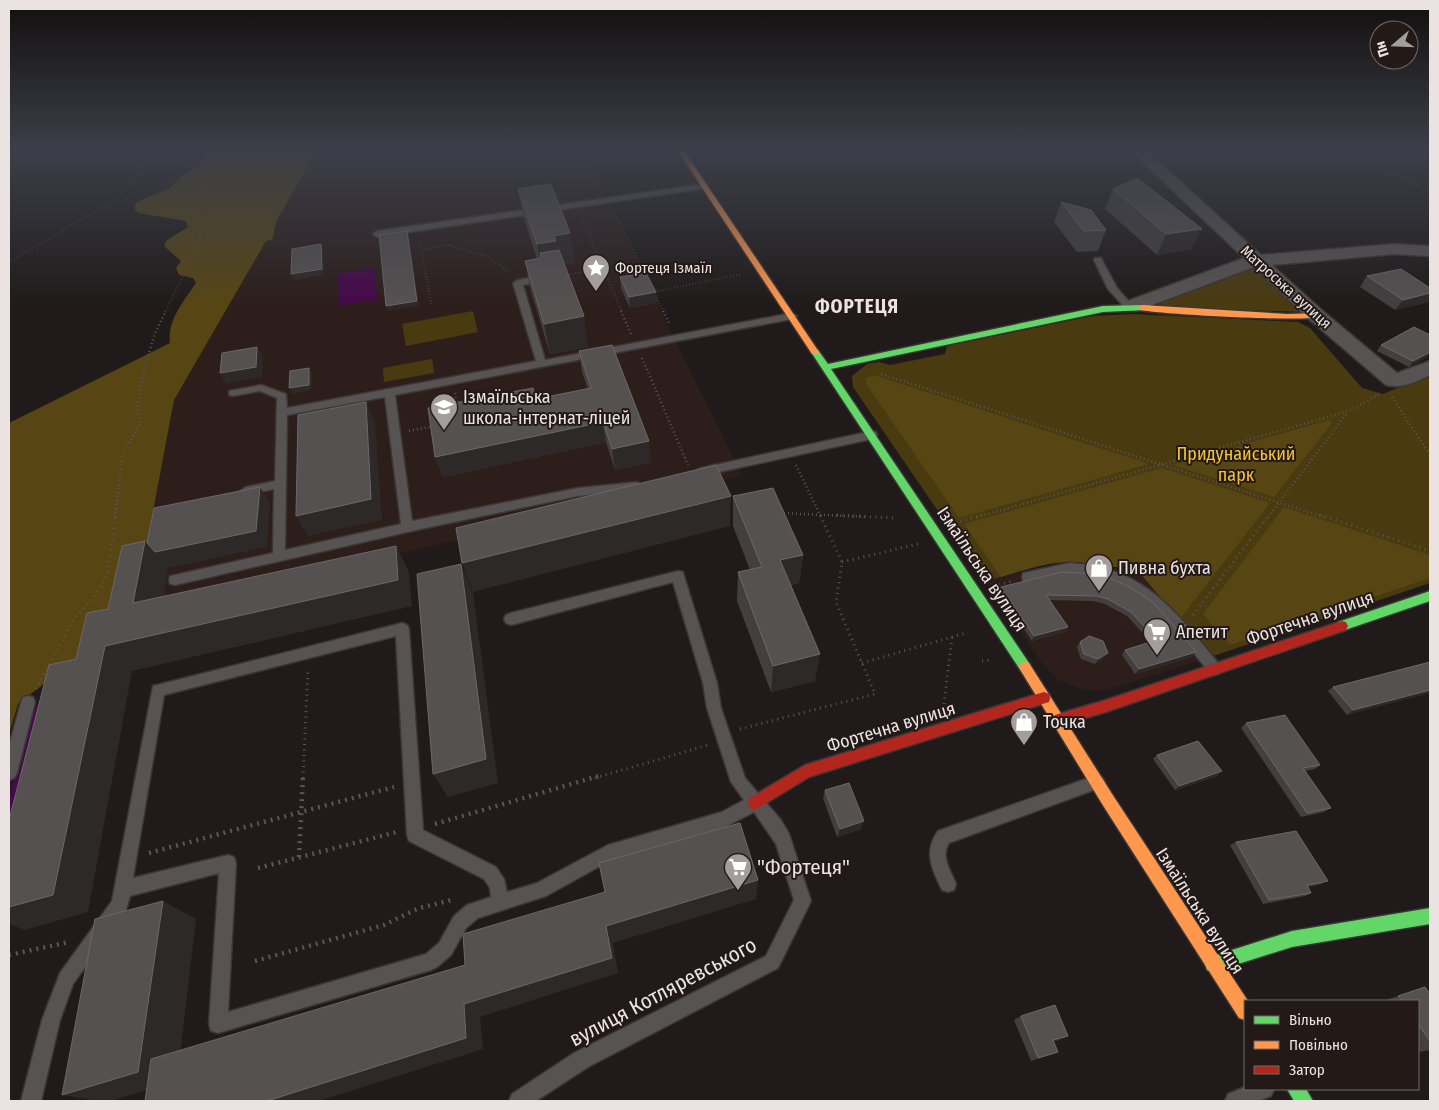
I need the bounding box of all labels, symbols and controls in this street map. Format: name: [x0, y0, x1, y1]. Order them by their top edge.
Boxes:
north arrow: [1369, 20, 1419, 70]
text: Пн: [1372, 39, 1393, 59]
street label: Матроська вулиця: [1237, 242, 1335, 332]
place icon: Фортеця Ізмаїл: [581, 253, 611, 292]
place label: Фортеця Ізмаїл: [615, 259, 712, 277]
district label: ФОРТЕЦЯ: [815, 295, 899, 318]
place label: Ізмаїльська школа-інтернат-ліцей: [463, 386, 630, 429]
school or university icon: Ізмаїльська школа-інтернат-ліцей: [429, 392, 459, 431]
park label: Придунайський парк: [1176, 443, 1296, 486]
street label: Ізмаїльська вулиця: [932, 502, 1032, 636]
shop icon: Пивна бухта: [1084, 553, 1114, 592]
place label: Пивна бухта: [1118, 557, 1211, 579]
street label: Фортечна вулиця: [1243, 586, 1377, 650]
supermarket icon: Апетит: [1142, 617, 1172, 656]
place label: Апетит: [1176, 621, 1228, 643]
street label: Фортечна вулиця: [824, 697, 958, 757]
shop icon: Точка: [1009, 707, 1039, 746]
place label: Точка: [1043, 711, 1086, 733]
street label: Ізмаїльська вулиця: [1151, 844, 1249, 978]
supermarket icon: "Фортеця": [723, 852, 753, 891]
place label: "Фортеця": [757, 854, 850, 880]
street label: вулиця Котляревського: [565, 932, 761, 1052]
legend: [1244, 1000, 1419, 1090]
text: Вільно: [1289, 1011, 1332, 1029]
text: Повільно: [1289, 1036, 1348, 1054]
text: Затор: [1289, 1061, 1325, 1079]

